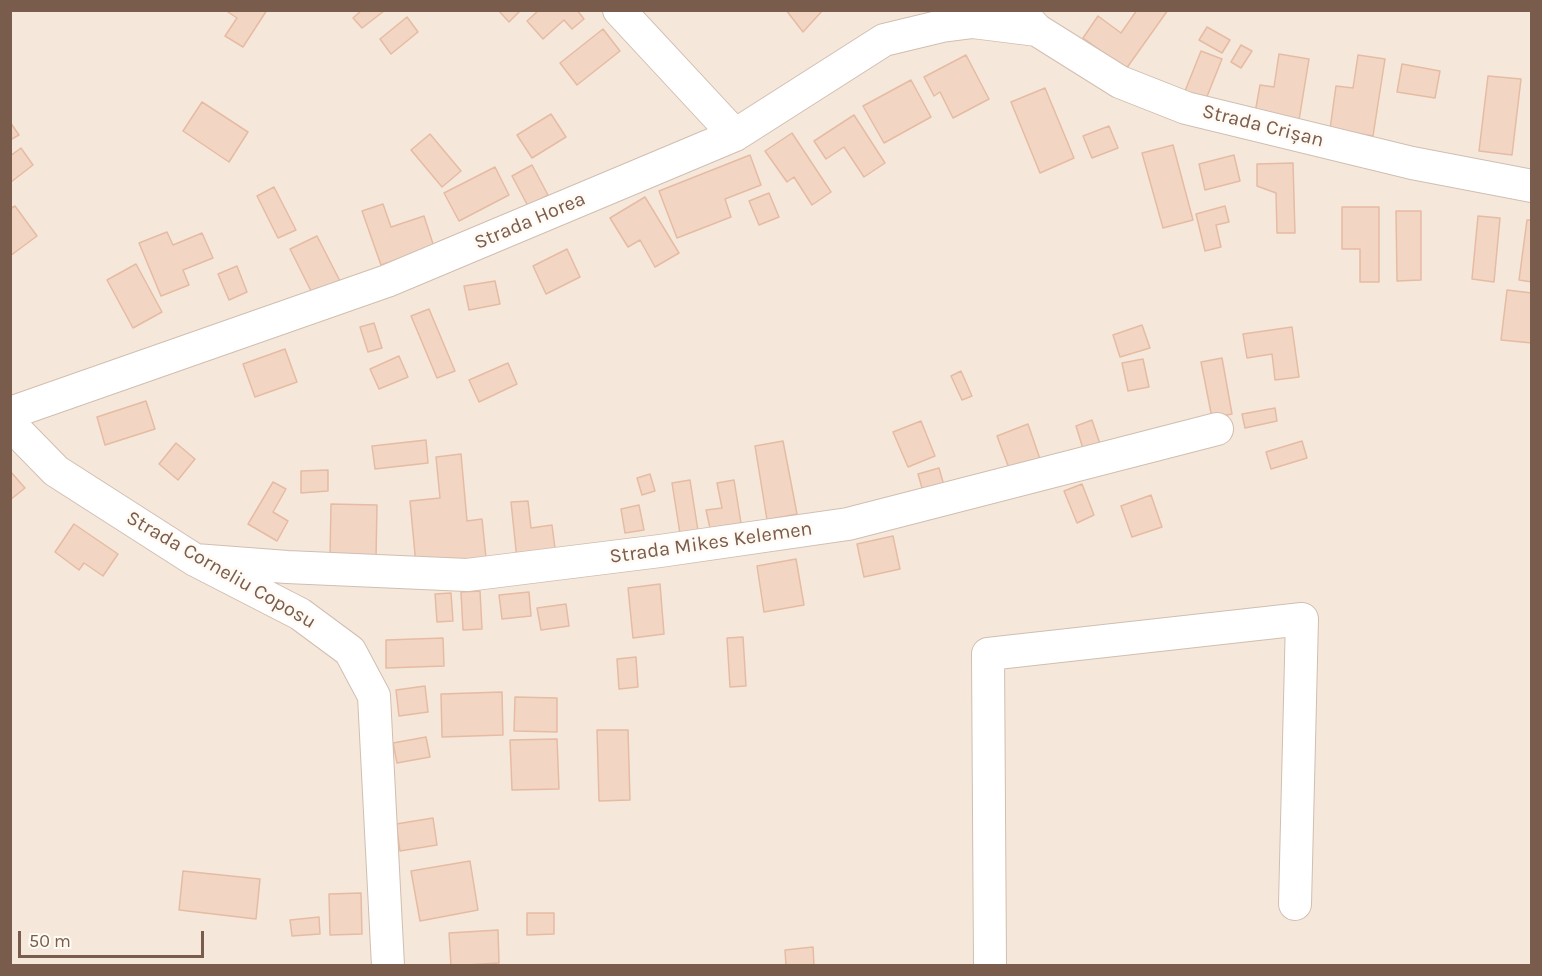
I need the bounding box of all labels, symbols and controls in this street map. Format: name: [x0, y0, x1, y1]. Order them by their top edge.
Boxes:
street label: Strada Crișan: [1200, 99, 1326, 153]
street label: Strada Horea: [471, 187, 589, 255]
street label: Strada Corneliu Coposu: [122, 506, 320, 634]
street label: Strada Mikes Kelemen: [608, 517, 814, 569]
scale bar: [21, 919, 207, 957]
text: 50 m: [29, 930, 71, 952]

